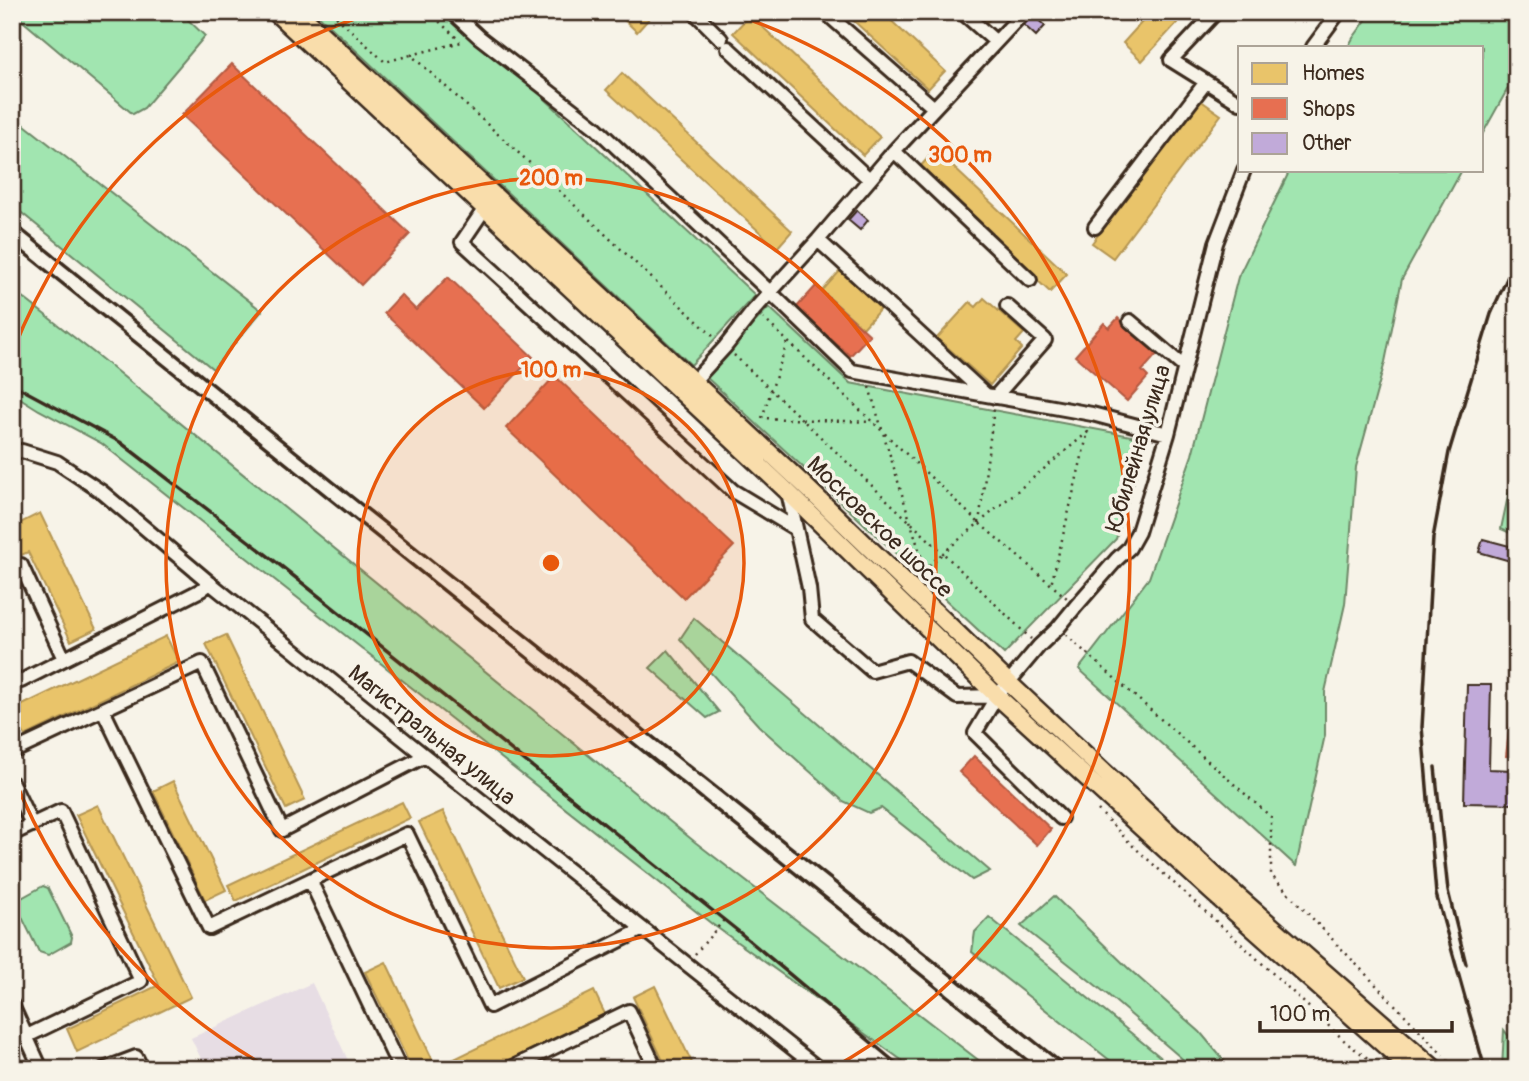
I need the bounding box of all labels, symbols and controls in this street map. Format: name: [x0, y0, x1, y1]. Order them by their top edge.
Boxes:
legend: [1238, 46, 1484, 172]
text: Homes: [1302, 60, 1365, 87]
text: Shops: [1302, 96, 1355, 123]
text: Other: [1302, 130, 1352, 157]
text: 300 m: [928, 142, 992, 169]
text: 200 m: [519, 165, 583, 192]
text: 100 m: [521, 357, 581, 384]
street label: Юбилейная улица: [1099, 361, 1177, 535]
street label: Московское шоссе: [801, 450, 959, 604]
centre of rings: [539, 551, 563, 575]
street label: Магистральная улица: [342, 658, 522, 812]
scale bar: [1260, 990, 1452, 1034]
text: 100 m: [1270, 1001, 1330, 1028]

